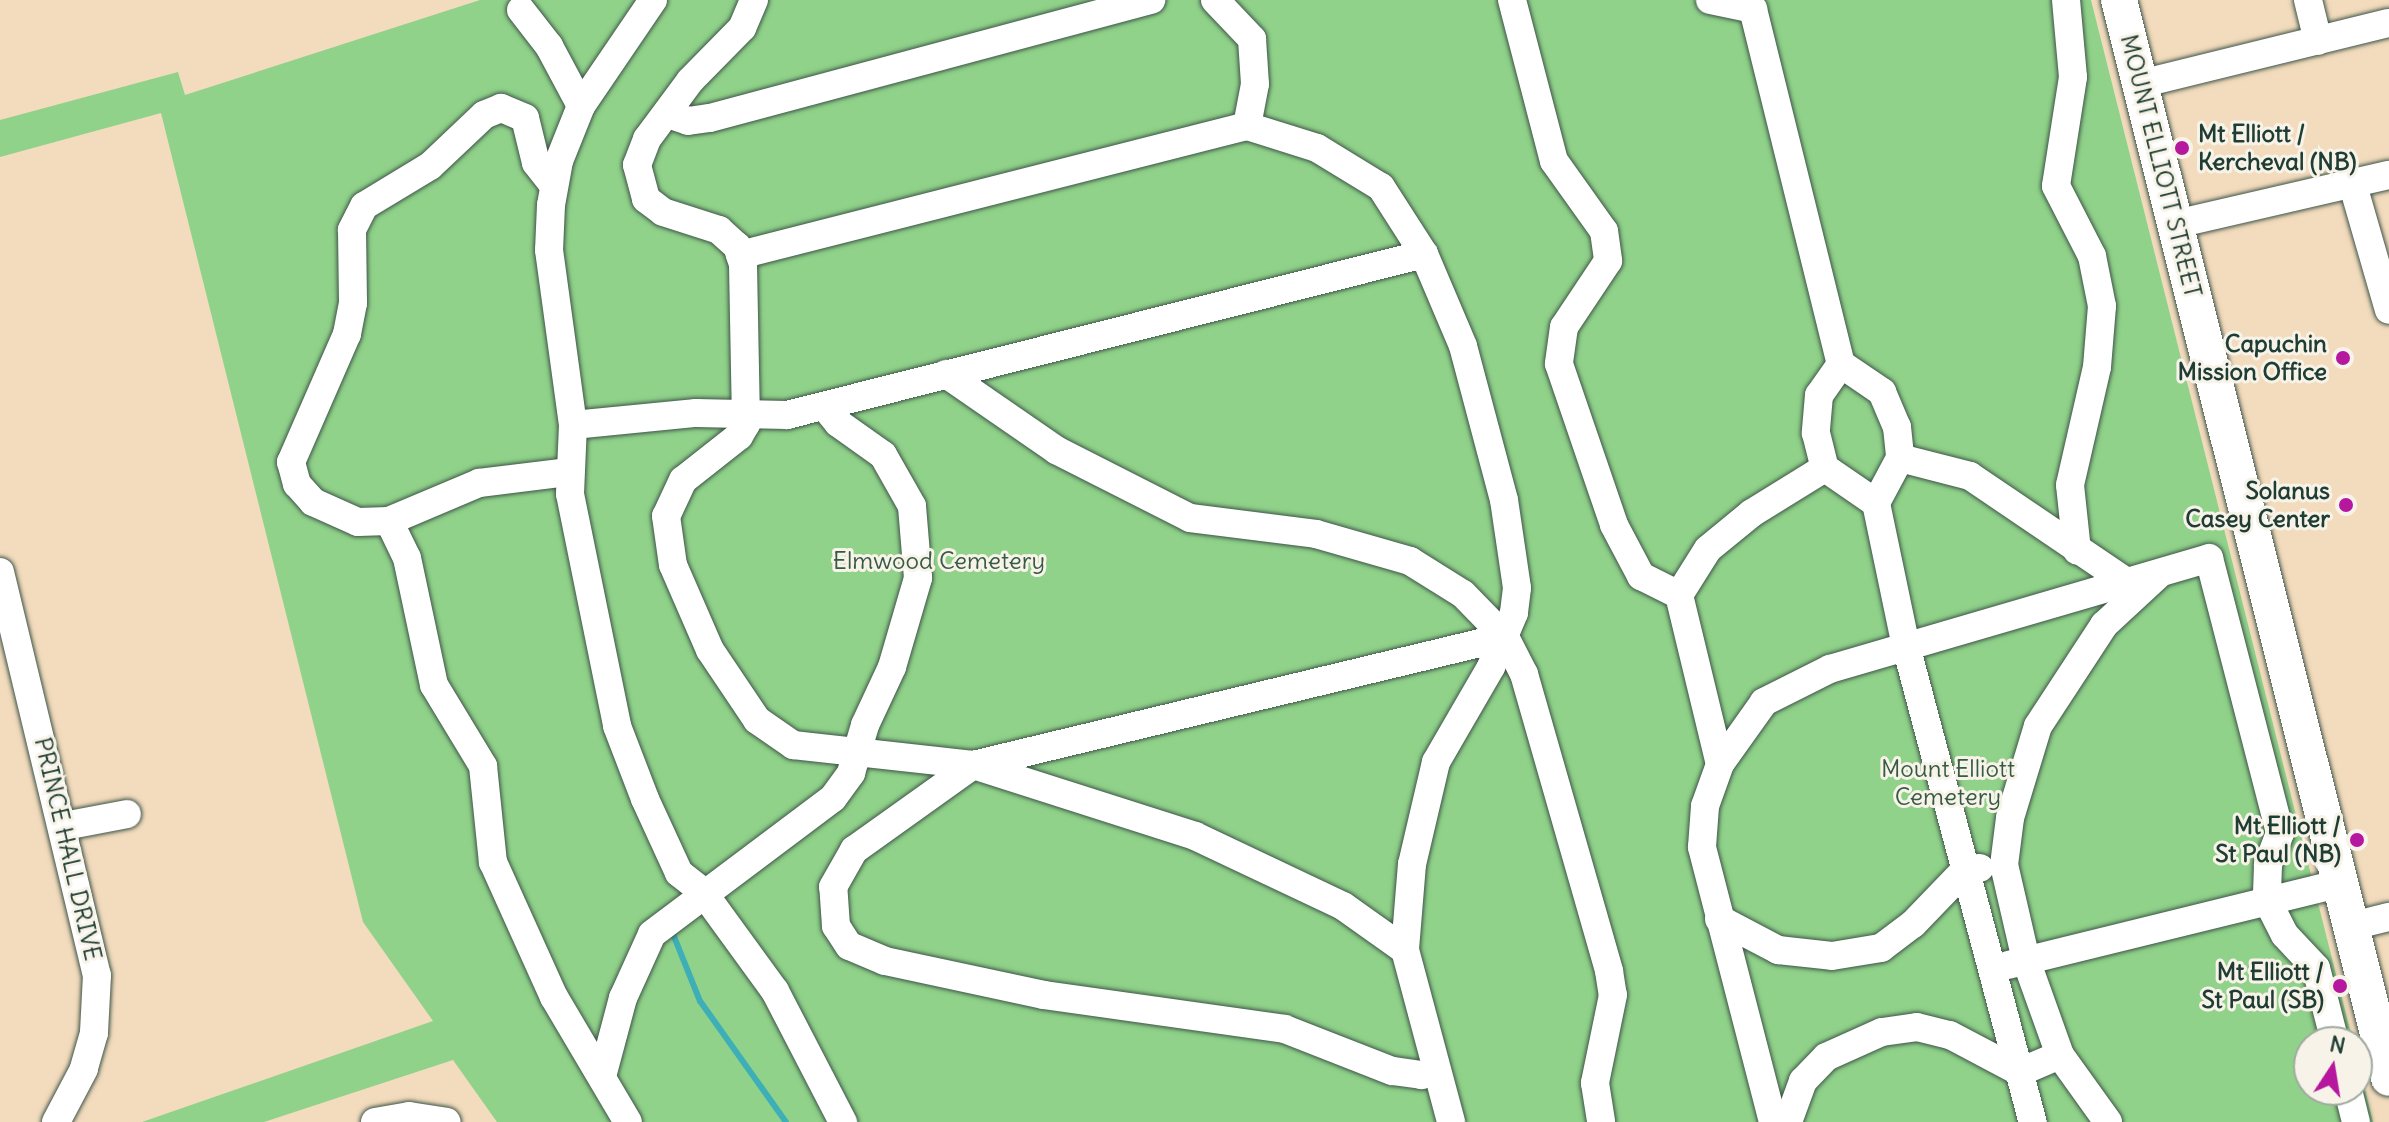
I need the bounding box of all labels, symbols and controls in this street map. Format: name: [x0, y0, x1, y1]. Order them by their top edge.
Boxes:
street label: MOUNT ELLIOTT STREET: [2114, 32, 2208, 300]
place label: Mt Elliott / Kercheval (NB): [2198, 120, 2356, 176]
marker: Mt Elliott / Kercheval (NB): [2173, 139, 2191, 157]
place label: Capuchin Mission Office: [2178, 330, 2327, 386]
marker: Capuchin Mission Office: [2334, 349, 2352, 367]
place label: Solanus Casey Center: [2185, 477, 2330, 533]
marker: Solanus Casey Center: [2337, 496, 2355, 514]
park label: Elmwood Cemetery: [833, 547, 1045, 575]
street label: PRINCE HALL DRIVE: [28, 734, 108, 964]
park label: Mount Elliott Cemetery: [1881, 755, 2015, 811]
place label: Mt Elliott / St Paul (NB): [2215, 812, 2341, 868]
marker: Mt Elliott / St Paul (NB): [2348, 831, 2366, 849]
place label: Mt Elliott / St Paul (SB): [2202, 958, 2324, 1014]
marker: Mt Elliott / St Paul (SB): [2331, 977, 2349, 995]
north arrow: [2293, 1026, 2373, 1106]
text: N: [2327, 1029, 2348, 1060]

